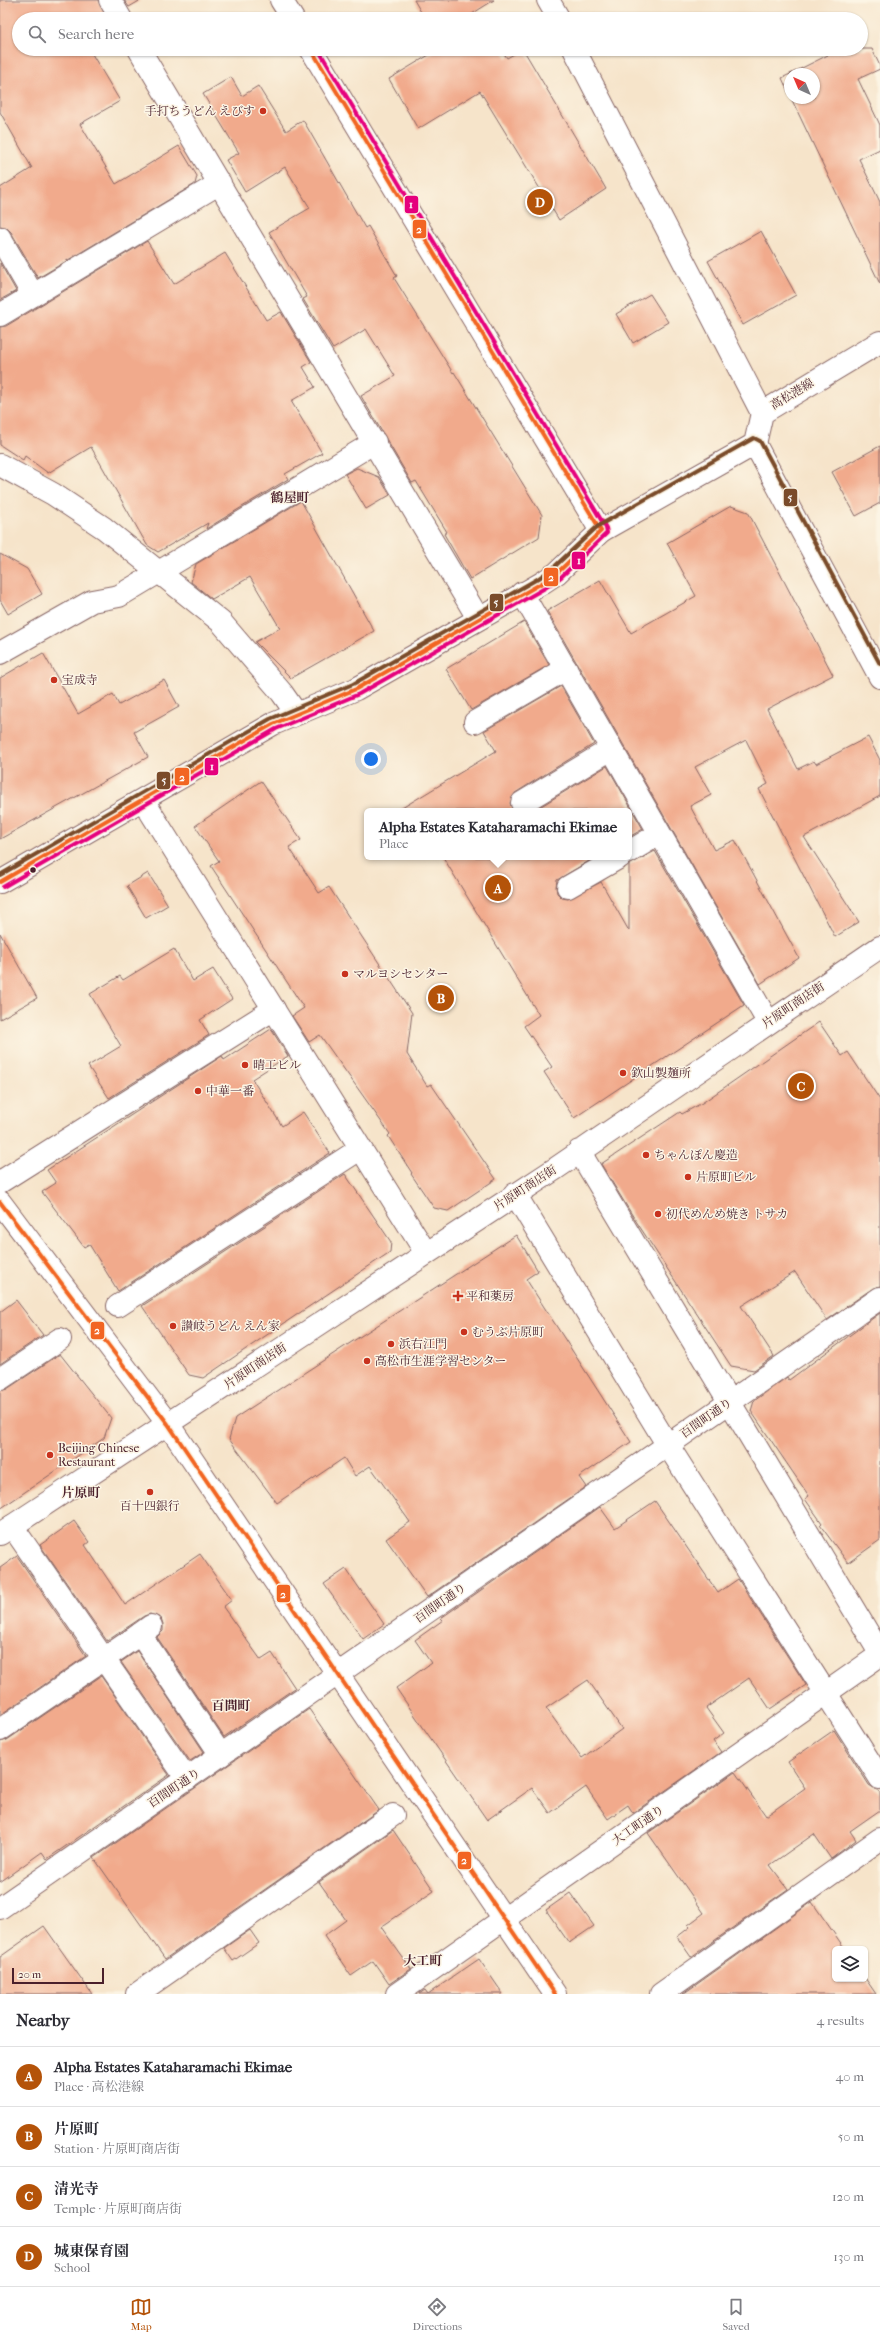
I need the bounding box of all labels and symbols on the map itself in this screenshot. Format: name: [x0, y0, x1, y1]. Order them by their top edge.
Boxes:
north arrow: [784, 68, 820, 104]
place label: 手打ちうどん えびす: [144, 104, 255, 118]
marker: 手打ちうどん えびす: [258, 106, 268, 116]
pin: D: [527, 187, 553, 217]
line badge: 1: [404, 195, 419, 214]
text: 1: [409, 198, 413, 211]
line badge: 2: [412, 219, 427, 239]
text: 2: [416, 223, 422, 236]
street label: 高松港線: [768, 376, 816, 412]
line badge: 5: [783, 488, 798, 507]
district label: 鶴屋町: [270, 490, 310, 505]
text: 5: [788, 491, 793, 504]
line badge: 1: [571, 551, 586, 570]
text: 1: [577, 554, 581, 567]
line badge: 2: [543, 567, 559, 587]
text: 2: [548, 571, 554, 584]
line badge: 5: [489, 593, 504, 612]
text: 5: [494, 596, 499, 609]
place label: 宝成寺: [62, 673, 98, 687]
marker: 宝成寺: [49, 675, 59, 685]
your location: [361, 749, 381, 769]
line badge: 1: [204, 757, 219, 776]
text: 1: [210, 760, 214, 773]
line badge: 2: [174, 767, 190, 786]
line badge: 5: [156, 771, 171, 790]
text: 2: [179, 771, 185, 784]
text: 5: [162, 774, 167, 787]
unlabelled marker: [28, 865, 38, 875]
pin: A: [485, 873, 511, 903]
place label: マルヨシセンター: [353, 967, 449, 981]
marker: マルヨシセンター: [340, 969, 350, 979]
street label: 片原町商店街: [759, 979, 828, 1031]
pin: B: [428, 983, 454, 1013]
place label: 晴工ビル: [253, 1058, 301, 1072]
marker: 晴工ビル: [240, 1060, 250, 1070]
place label: 欽山製麺所: [631, 1066, 691, 1080]
marker: 欽山製麺所: [618, 1068, 628, 1078]
pin: C: [788, 1071, 814, 1101]
place label: 中華一番: [206, 1084, 254, 1098]
marker: 中華一番: [193, 1086, 203, 1096]
place label: ちゃんぽん慶造: [654, 1148, 738, 1162]
marker: ちゃんぽん慶造: [641, 1150, 651, 1160]
street label: 片原町商店街: [491, 1162, 560, 1213]
place label: 片原町ビル: [696, 1170, 756, 1184]
marker: 片原町ビル: [683, 1172, 693, 1182]
place label: 初代めんめ焼き トサカ: [666, 1207, 788, 1221]
marker: 初代めんめ焼き トサカ: [653, 1209, 663, 1219]
place label: 平和薬房: [466, 1289, 514, 1303]
marker: 平和薬房: [453, 1291, 463, 1301]
place label: 讃岐うどん えん家: [181, 1319, 280, 1333]
line badge: 2: [90, 1321, 105, 1340]
marker: 讃岐うどん えん家: [168, 1321, 178, 1331]
text: 2: [94, 1324, 100, 1337]
place label: むうぶ片原町: [472, 1325, 544, 1339]
marker: むうぶ片原町: [459, 1327, 469, 1337]
place label: 浜右江門: [399, 1337, 447, 1351]
marker: 浜右江門: [386, 1339, 396, 1349]
street label: 片原町商店街: [221, 1340, 290, 1392]
place label: 高松市生涯学習センター: [375, 1354, 507, 1368]
marker: 高松市生涯学習センター: [362, 1356, 372, 1366]
street label: 百間町通り: [677, 1395, 735, 1441]
place label: Beijing Chinese Restaurant: [58, 1441, 139, 1469]
marker: Beijing Chinese Restaurant: [45, 1450, 55, 1460]
district label: 片原町: [61, 1485, 101, 1500]
marker: 百十四銀行: [145, 1487, 155, 1497]
place label: 百十四銀行: [120, 1499, 180, 1513]
street label: 百間町通り: [411, 1580, 469, 1626]
line badge: 2: [276, 1584, 291, 1603]
text: 2: [280, 1588, 286, 1601]
district label: 百間町: [211, 1698, 251, 1713]
street label: 百間町通り: [145, 1765, 203, 1811]
street label: 大工町通り: [609, 1802, 667, 1848]
line badge: 2: [457, 1851, 472, 1870]
text: 2: [461, 1854, 467, 1867]
district label: 大工町: [403, 1953, 443, 1968]
scale bar: [12, 1966, 104, 1985]

